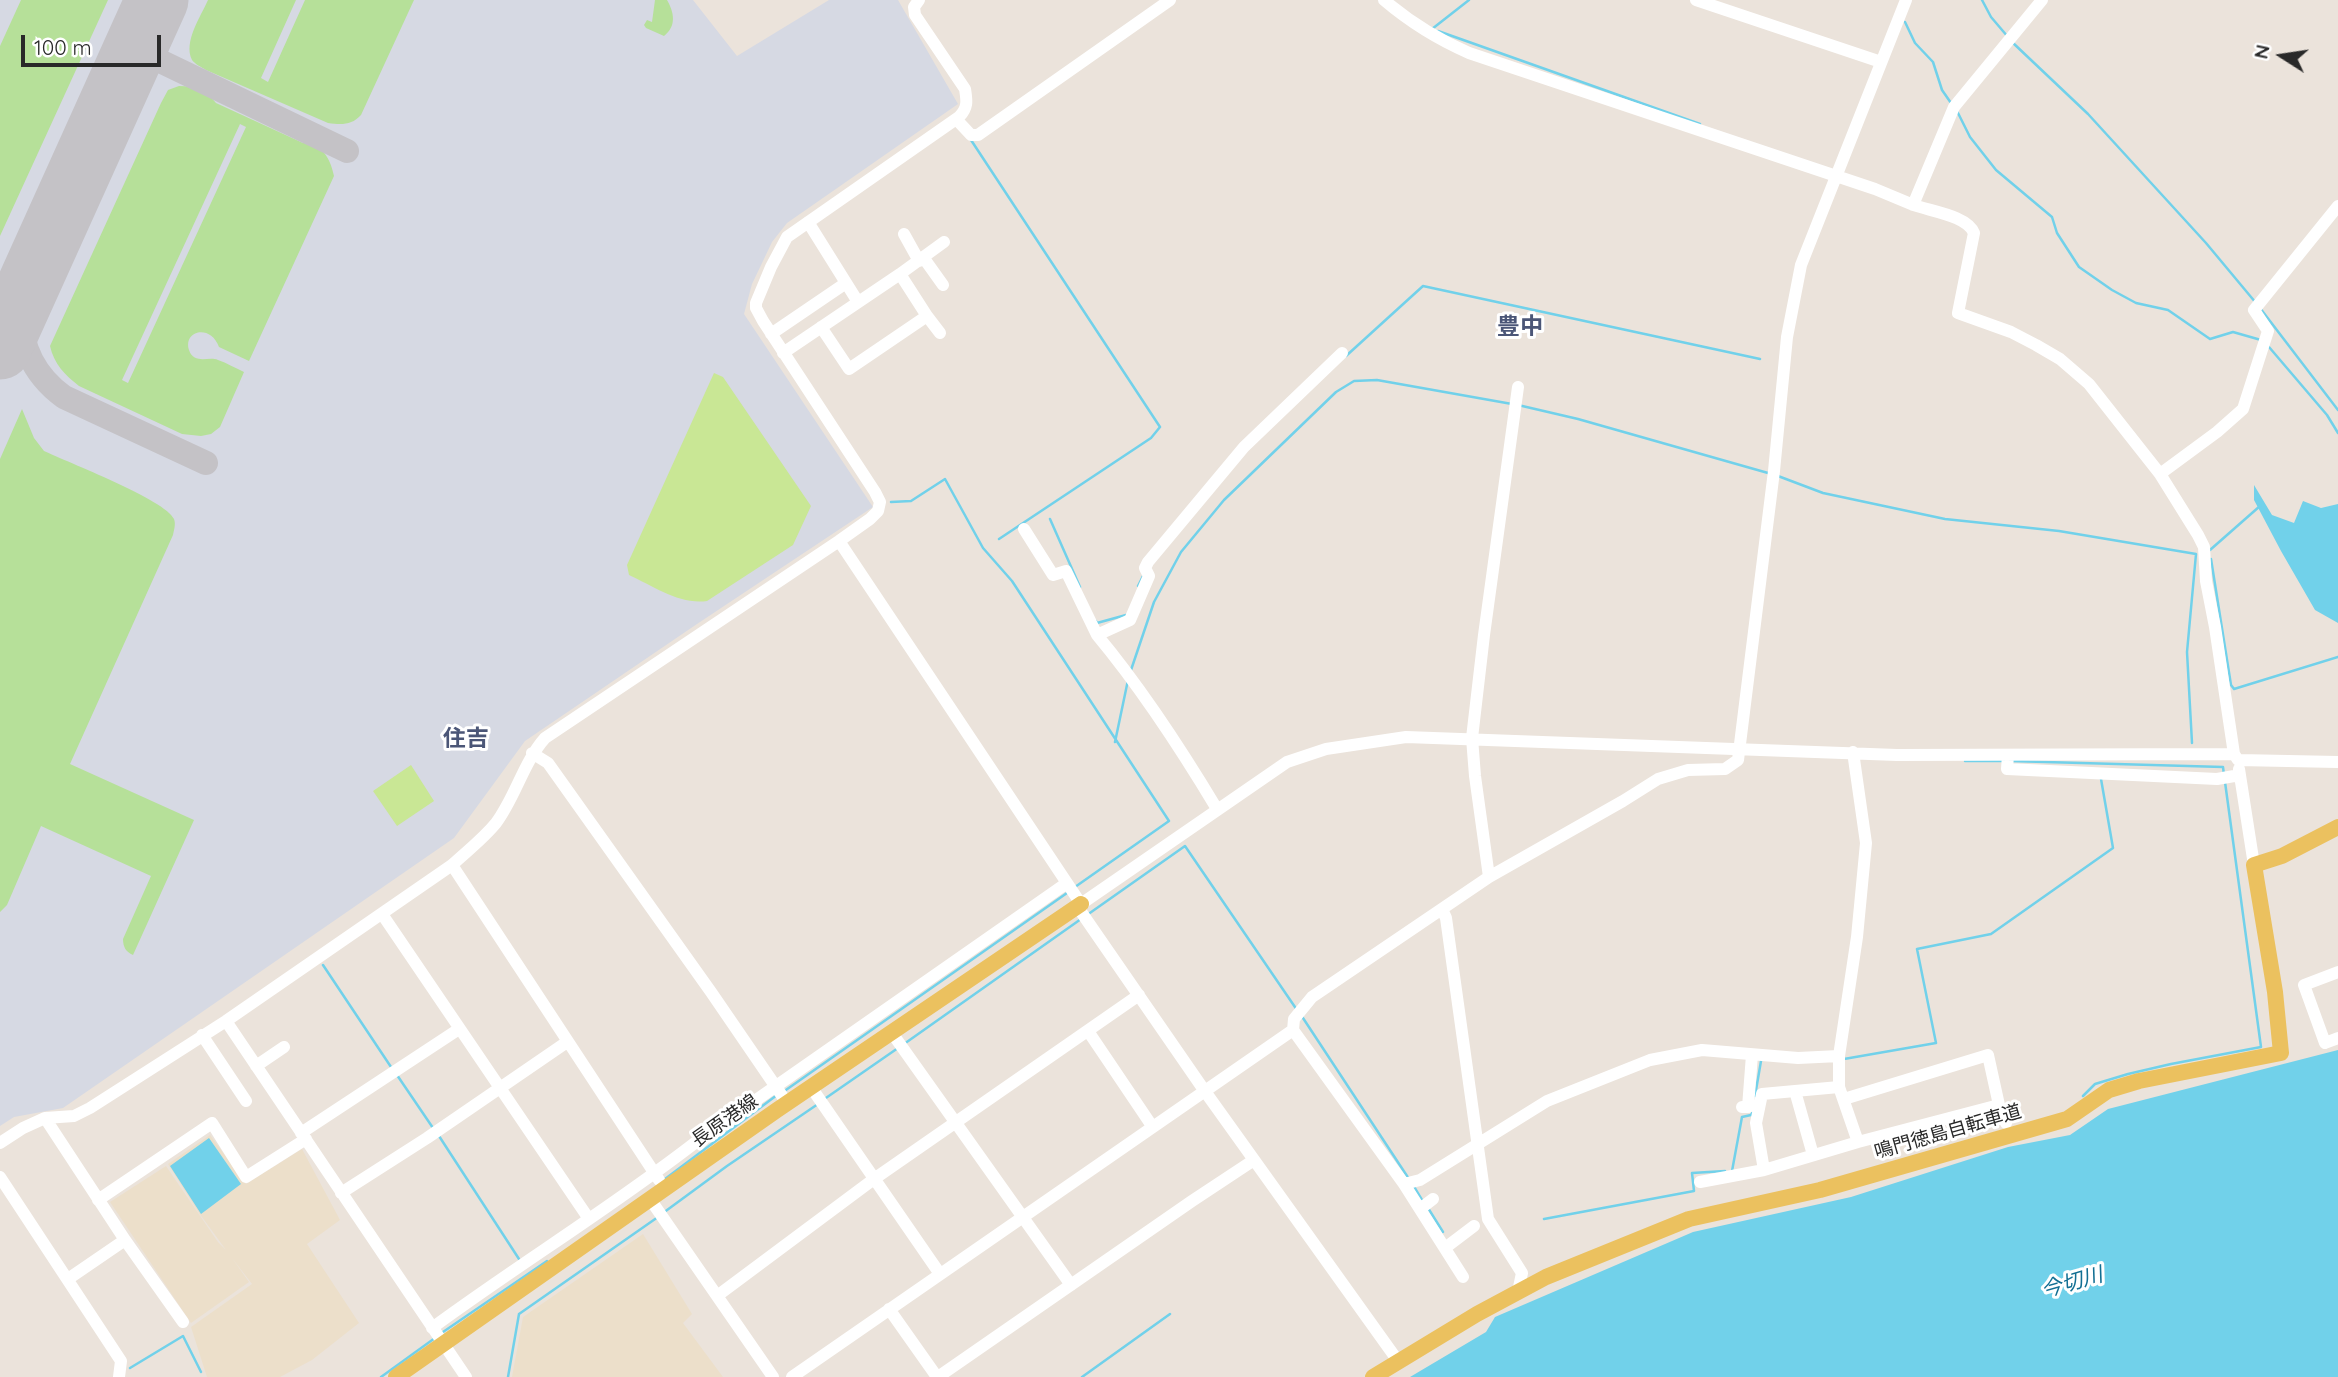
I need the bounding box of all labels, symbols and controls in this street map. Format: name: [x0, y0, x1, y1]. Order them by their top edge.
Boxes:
scale bar: [24, 21, 164, 65]
north arrow: [2247, 21, 2317, 91]
text: 100 m: [34, 34, 92, 60]
text: N: [2248, 42, 2275, 61]
district label: 豊中: [1497, 313, 1543, 341]
district label: 住吉: [443, 725, 489, 753]
street label: 長原港線: [687, 1090, 763, 1152]
street label: 鳴門徳島自転車道: [1872, 1100, 2024, 1164]
water label: 今切川: [2038, 1262, 2106, 1304]

